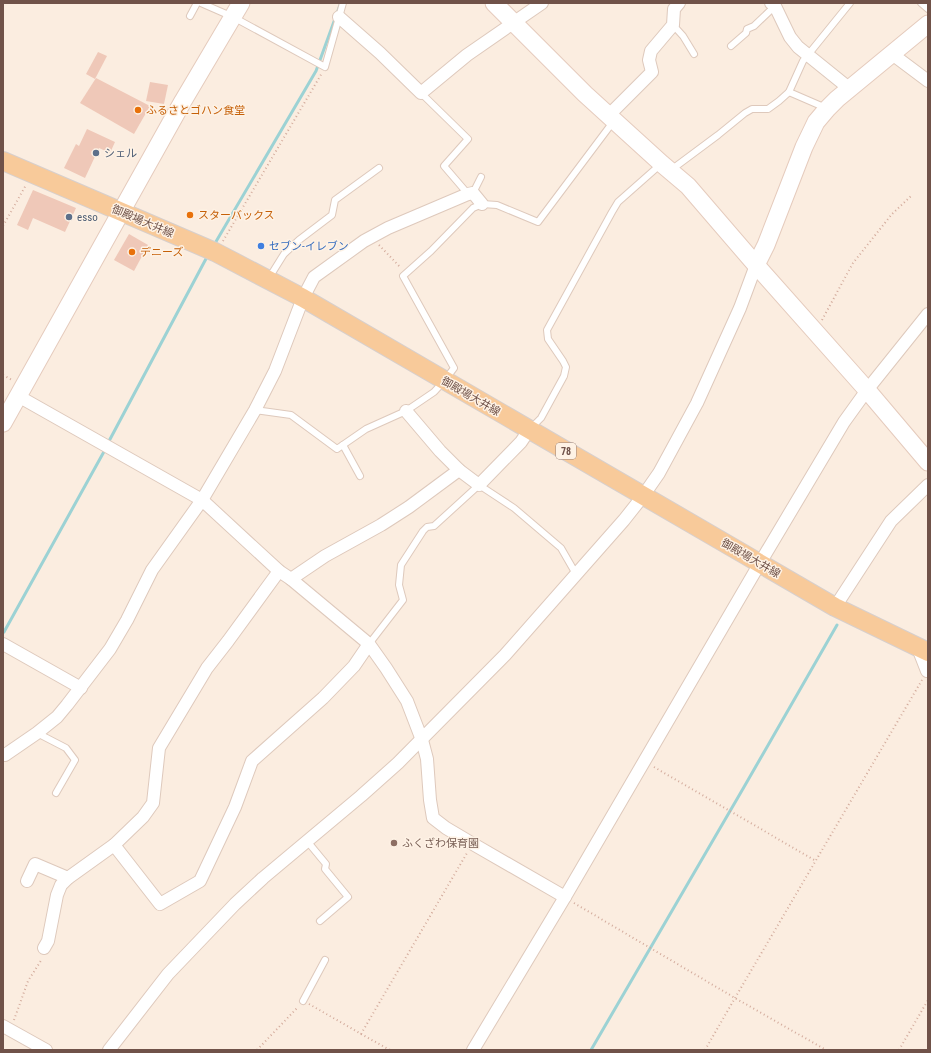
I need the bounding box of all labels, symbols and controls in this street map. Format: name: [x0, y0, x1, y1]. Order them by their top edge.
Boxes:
place label: ふるさとゴハン食堂: [146, 104, 245, 117]
marker: ふるさとゴハン食堂: [133, 105, 143, 115]
place label: シェル: [104, 147, 137, 160]
marker: シェル: [91, 148, 101, 158]
street label: 御殿場大井線: [109, 202, 176, 240]
place label: スターバックス: [198, 209, 275, 222]
marker: スターバックス: [185, 210, 195, 220]
place label: esso: [77, 211, 98, 224]
marker: esso: [64, 212, 74, 222]
place label: セブン-イレブン: [269, 240, 349, 253]
marker: セブン-イレブン: [256, 241, 266, 251]
place label: デニーズ: [140, 246, 183, 259]
marker: デニーズ: [127, 247, 137, 257]
street label: 御殿場大井線: [438, 374, 503, 419]
road number: 78: [556, 443, 576, 459]
street label: 御殿場大井線: [718, 536, 783, 581]
place label: ふくざわ保育園: [402, 837, 479, 850]
marker: ふくざわ保育園: [389, 838, 399, 848]

